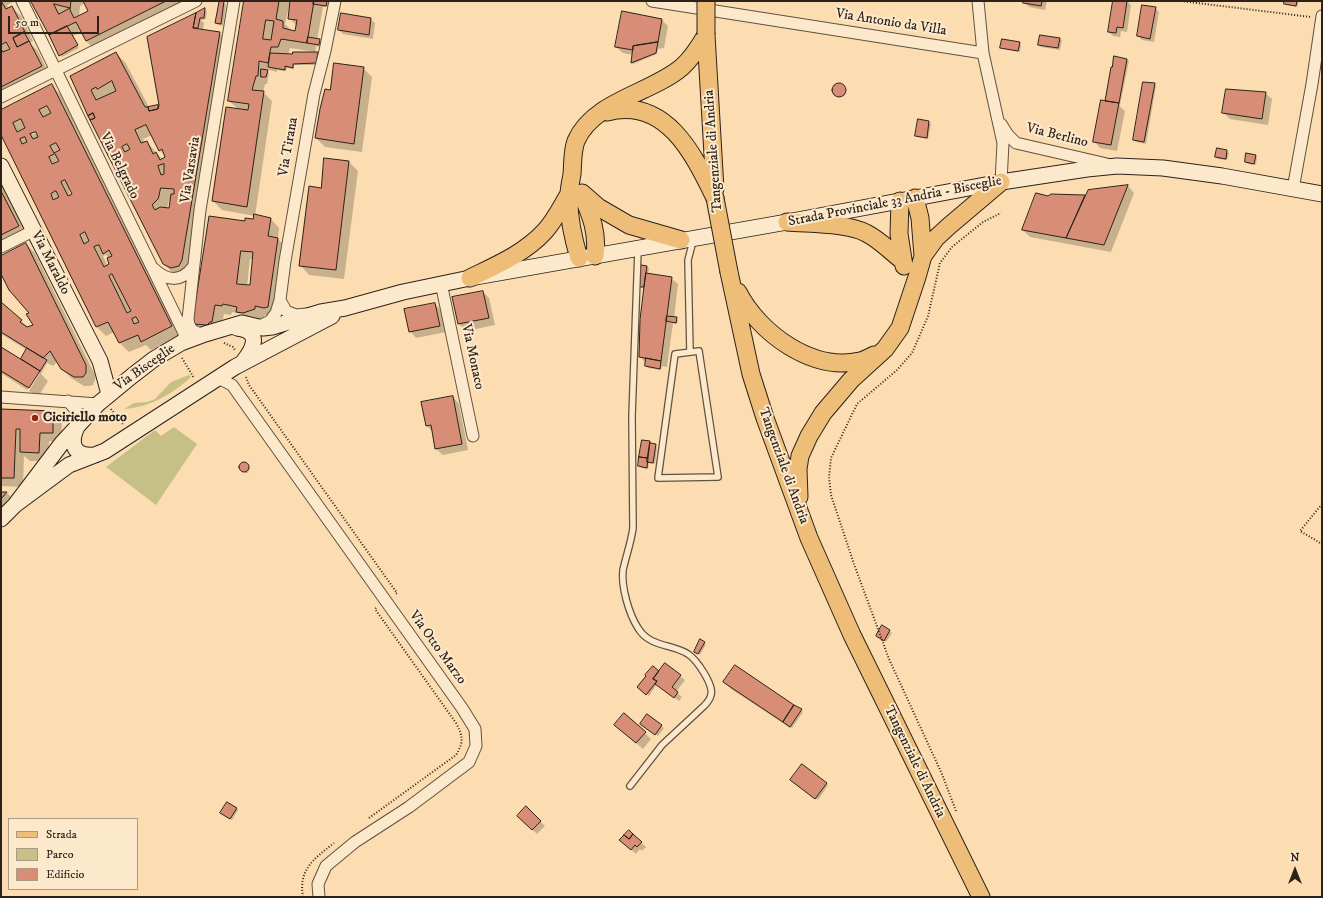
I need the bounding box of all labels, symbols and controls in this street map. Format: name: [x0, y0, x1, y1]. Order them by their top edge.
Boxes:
street label: Via Antonio da Villa: [834, 6, 948, 40]
scale bar: [10, 8, 101, 34]
text: 50 m: [15, 15, 39, 30]
street label: Tangenziale di Andria: [701, 89, 727, 213]
street label: Via Tirana: [276, 116, 302, 178]
street label: Via Berlino: [1024, 120, 1090, 152]
street label: Via Belgrado: [96, 130, 142, 202]
street label: Via Varsavia: [177, 136, 205, 204]
street label: Strada Provinciale 33 Andria - Bisceglie: [787, 173, 1003, 231]
street label: Via Maraldo: [27, 228, 73, 298]
street label: Via Monaco: [457, 323, 487, 391]
street label: Via Bisceglie: [111, 341, 179, 395]
street label: Tangenziale di Andria: [754, 405, 812, 527]
place label: Ciciriello moto: [43, 410, 127, 426]
marker: Ciciriello moto: [30, 413, 40, 423]
street label: Via Otto Marzo: [405, 608, 469, 688]
street label: Tangenziale di Andria: [880, 703, 948, 821]
legend: [8, 818, 138, 890]
text: Strada: [46, 827, 77, 842]
text: Parco: [46, 847, 74, 862]
north arrow: [1275, 850, 1315, 890]
text: N: [1290, 851, 1300, 865]
text: Edificio: [46, 867, 84, 882]

